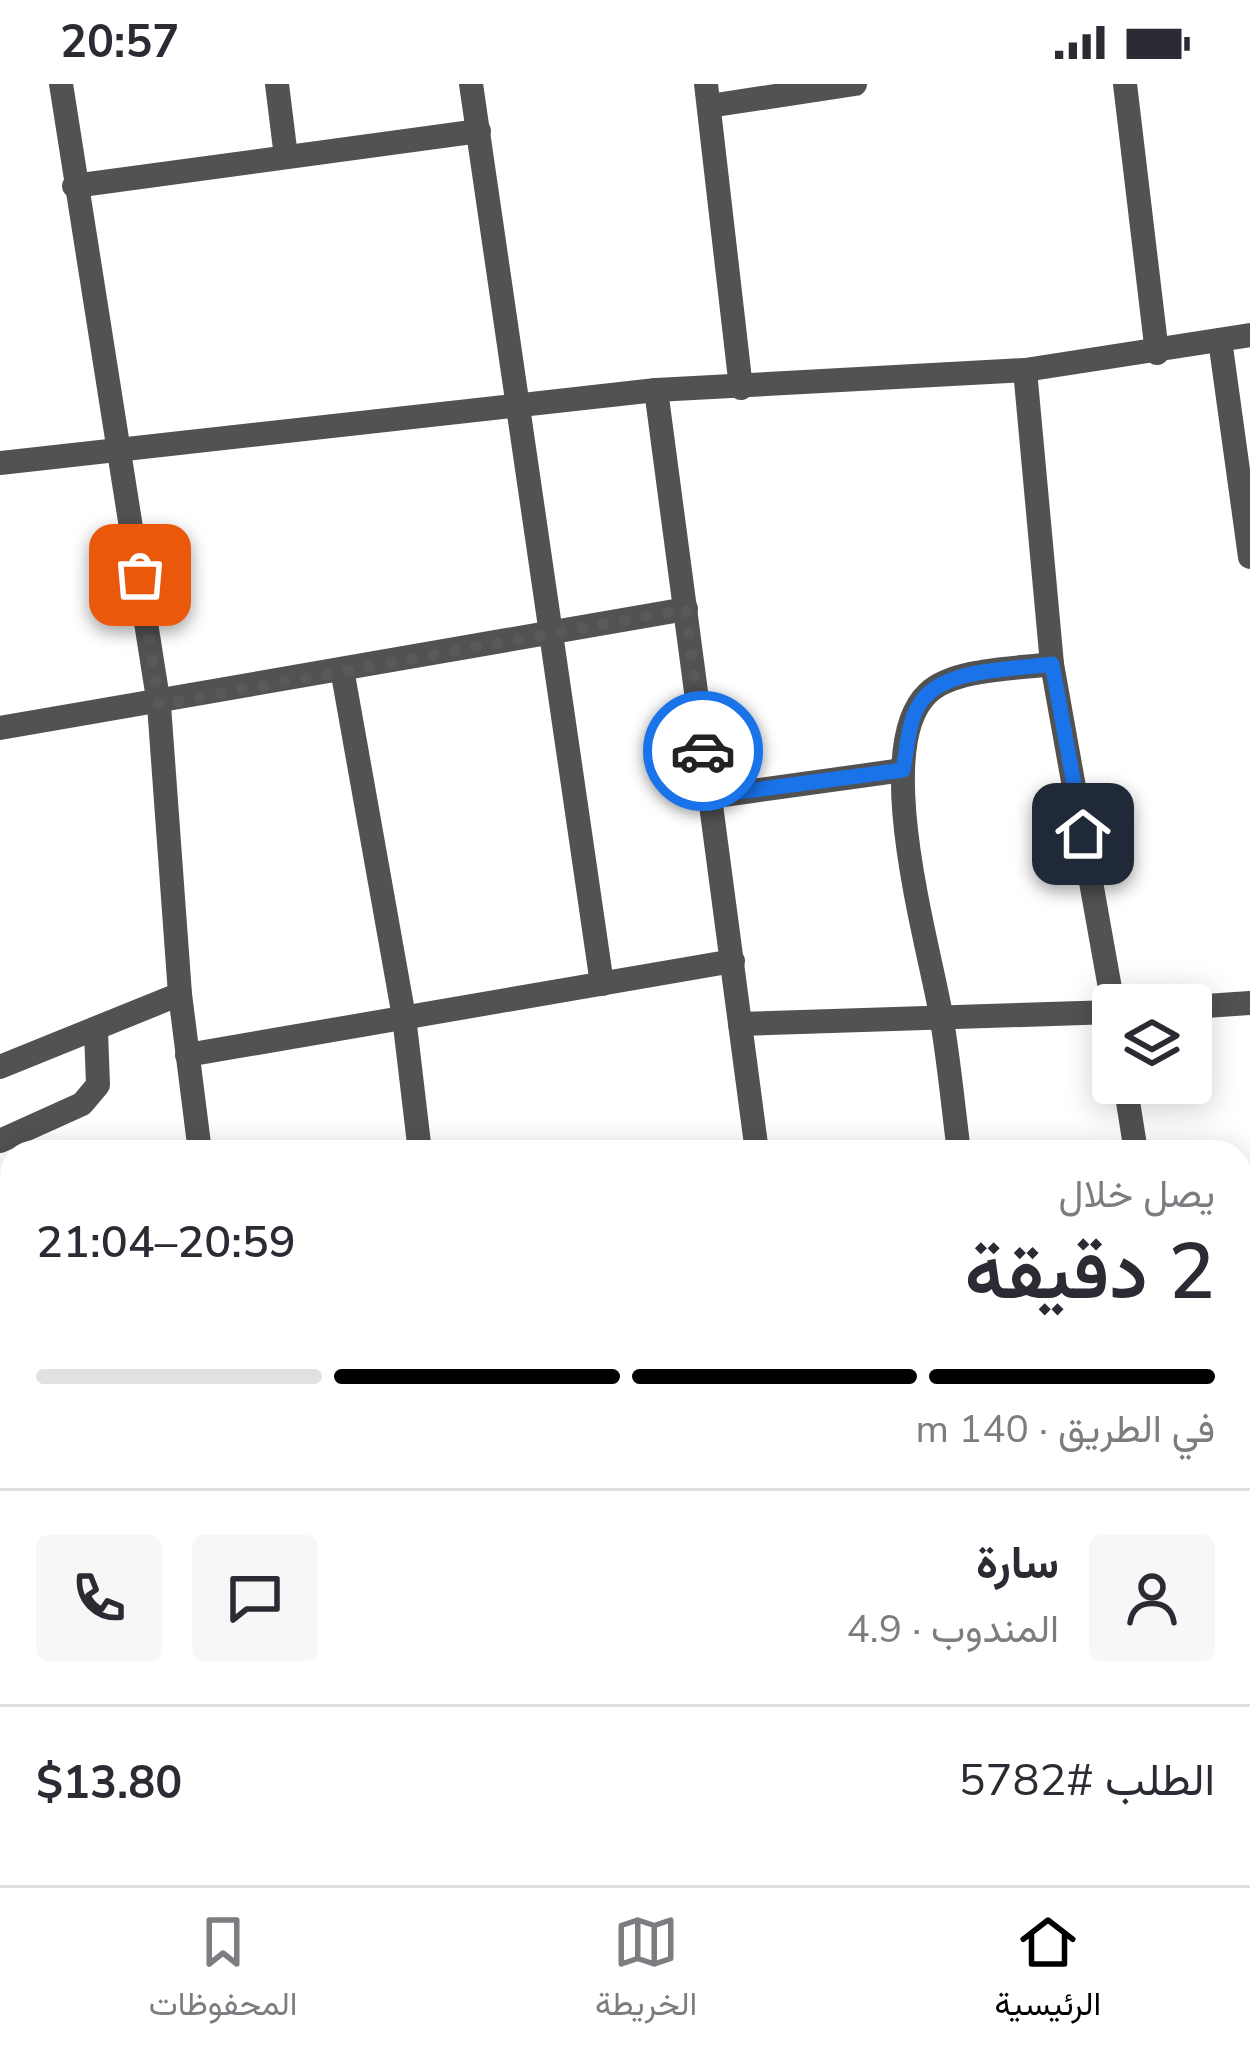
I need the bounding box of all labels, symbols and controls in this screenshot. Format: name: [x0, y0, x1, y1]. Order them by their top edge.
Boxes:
text: 20:57: [60, 12, 179, 73]
pin: [89, 524, 191, 626]
icon: bag: [107, 542, 173, 608]
courier: [643, 691, 763, 811]
icon: car: [670, 718, 736, 784]
pin: [1032, 783, 1134, 885]
icon: home: [1050, 801, 1116, 867]
map controls: [1092, 984, 1212, 1104]
button: layers: [1092, 984, 1212, 1104]
text: يصل خلال: [1059, 1168, 1215, 1221]
text: 20:59–21:04: [36, 1212, 296, 1273]
text: 2 دقيقة: [965, 1219, 1215, 1326]
text: في الطريق · 140 m: [915, 1403, 1215, 1456]
text: سارة: [976, 1533, 1059, 1594]
button: phone: [36, 1535, 162, 1661]
button: chat: [192, 1535, 318, 1661]
button: person: [1089, 1535, 1215, 1661]
text: المندوب · 4.9: [846, 1603, 1059, 1656]
text: الطلب #5782: [959, 1750, 1215, 1811]
text: $13.80: [36, 1753, 182, 1814]
tab: المحفوظات: [149, 1909, 297, 2033]
tab: الخريطة: [595, 1909, 697, 2033]
tab: الرئيسية: [995, 1909, 1101, 2033]

